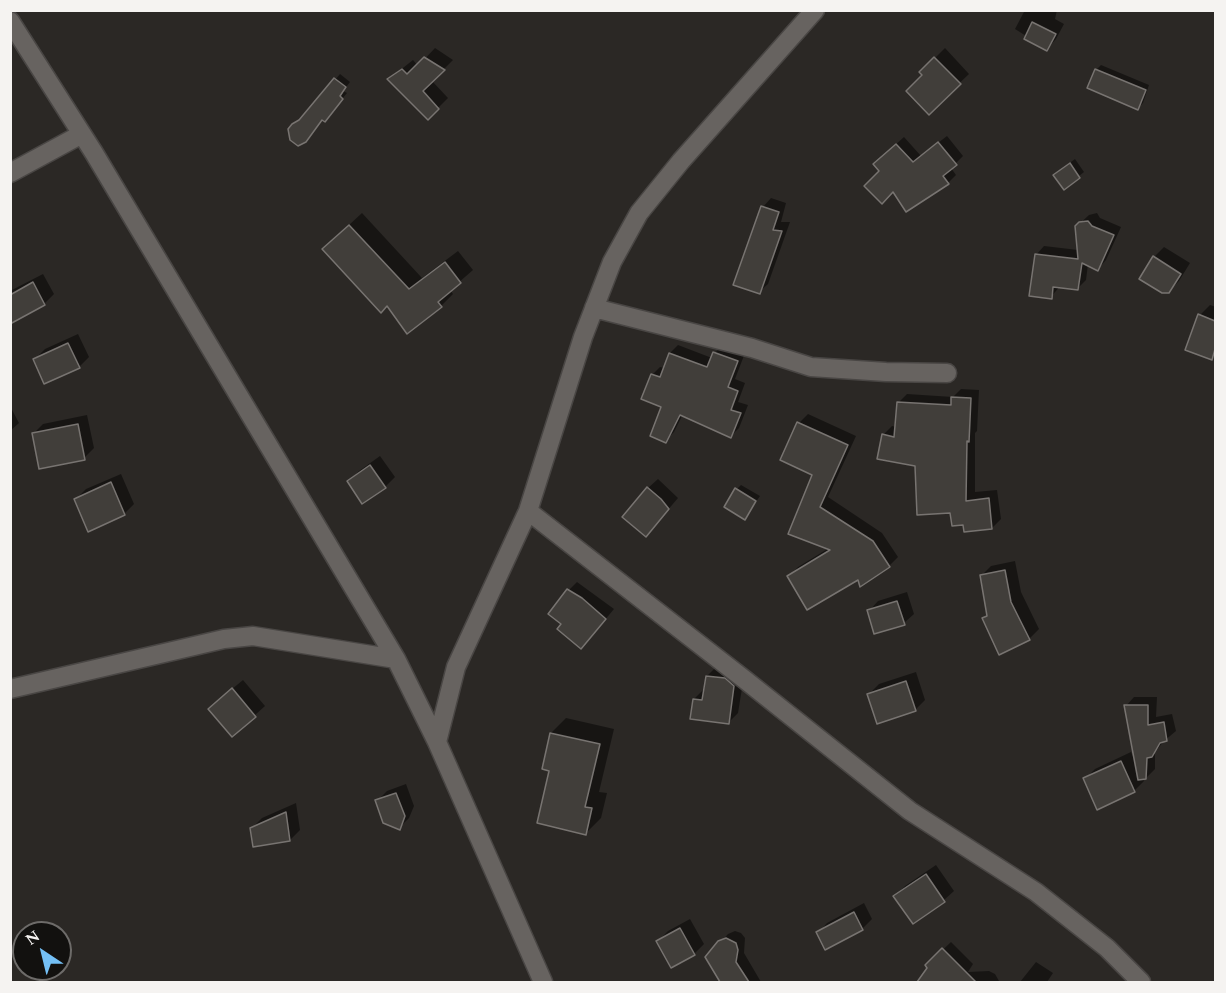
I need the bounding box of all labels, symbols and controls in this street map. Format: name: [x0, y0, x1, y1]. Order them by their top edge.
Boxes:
north arrow: [12, 921, 72, 981]
text: N: [21, 924, 45, 951]

